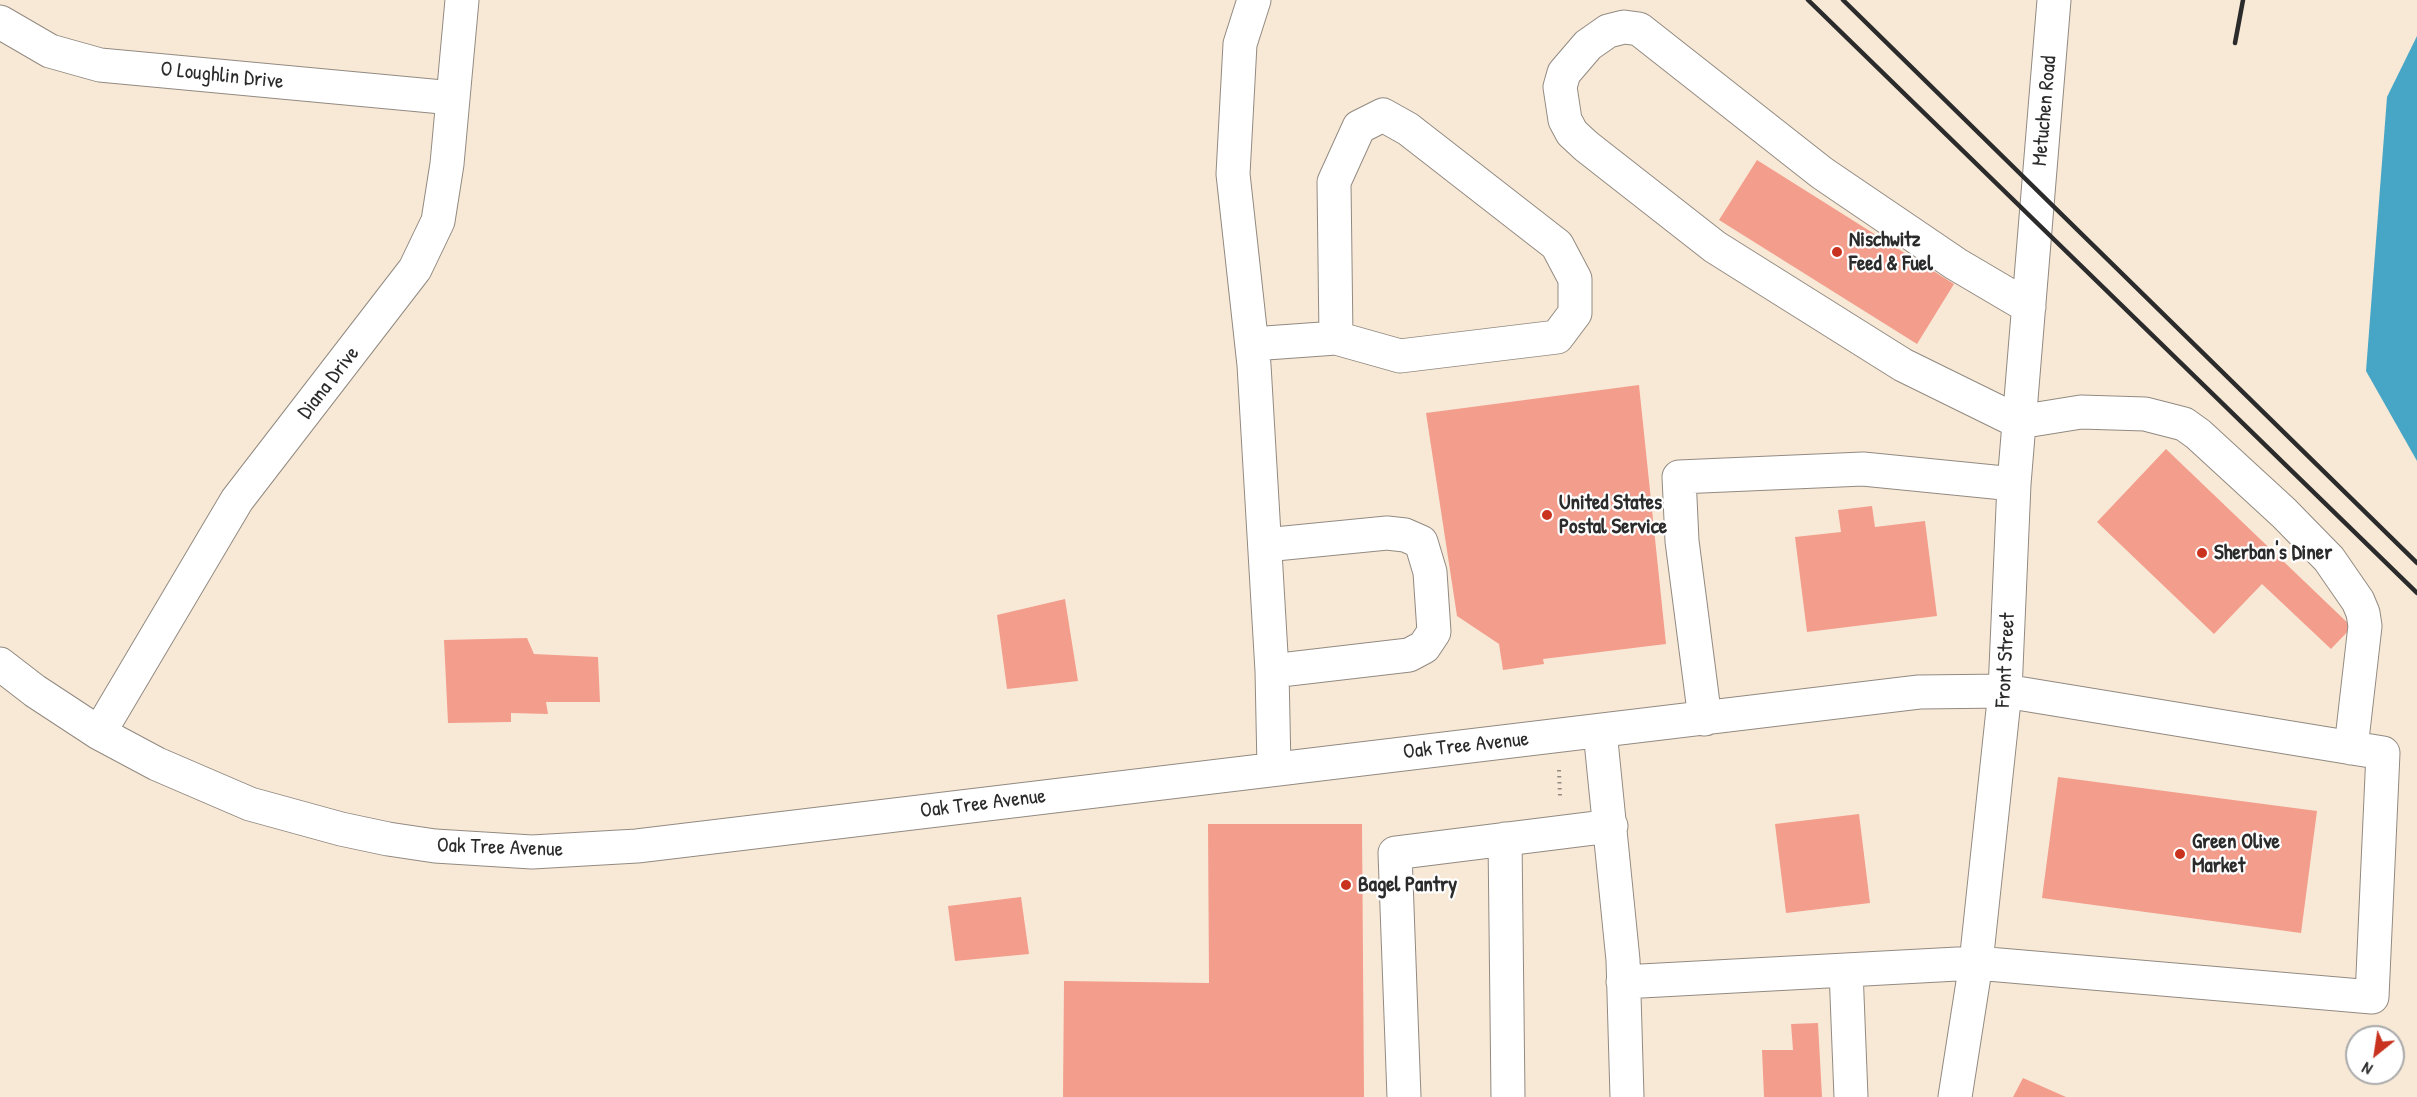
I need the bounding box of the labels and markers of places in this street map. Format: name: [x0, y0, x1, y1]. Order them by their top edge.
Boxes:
place label: Nischwitz Feed & Fuel: [1849, 227, 1933, 277]
marker: Nischwitz Feed & Fuel: [1830, 245, 1844, 259]
place label: United States Postal Service: [1559, 490, 1667, 540]
marker: United States Postal Service: [1540, 508, 1554, 522]
place label: Sherban's Diner: [2214, 540, 2332, 566]
marker: Sherban's Diner: [2195, 546, 2209, 560]
place label: Green Olive Market: [2192, 829, 2280, 879]
marker: Green Olive Market: [2173, 847, 2187, 861]
place label: Bagel Pantry: [1358, 872, 1457, 898]
marker: Bagel Pantry: [1339, 878, 1353, 892]

